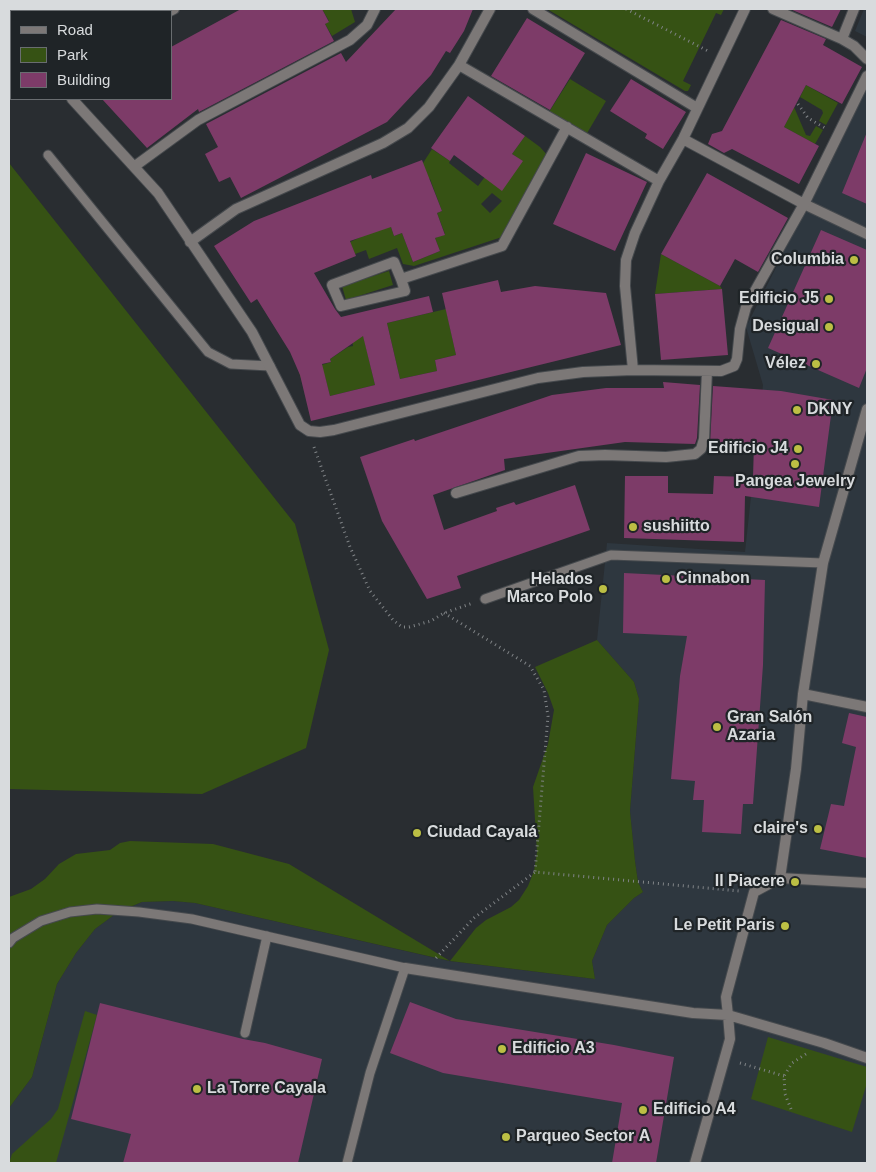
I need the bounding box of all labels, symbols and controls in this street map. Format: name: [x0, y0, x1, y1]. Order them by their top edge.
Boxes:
legend: [10, 10, 172, 100]
text: Road: [57, 21, 93, 38]
text: Park: [57, 46, 88, 63]
text: Building: [57, 71, 110, 88]
place label: Columbia: [771, 250, 844, 270]
marker: Columbia: [848, 254, 860, 266]
place label: Edificio J5: [739, 289, 819, 309]
marker: Edificio J5: [823, 293, 835, 305]
place label: Desigual: [752, 317, 819, 337]
marker: Desigual: [823, 321, 835, 333]
place label: Vélez: [765, 354, 806, 374]
marker: Vélez: [810, 358, 822, 370]
place label: DKNY: [807, 400, 852, 420]
marker: DKNY: [791, 404, 803, 416]
place label: Edificio J4: [708, 439, 788, 459]
marker: Edificio J4: [792, 443, 804, 455]
marker: Pangea Jewelry: [789, 458, 801, 470]
place label: Pangea Jewelry: [735, 472, 855, 492]
place label: sushiitto: [643, 517, 710, 537]
marker: sushiitto: [627, 521, 639, 533]
place label: Cinnabon: [676, 569, 750, 589]
place label: Helados Marco Polo: [507, 570, 593, 608]
marker: Cinnabon: [660, 573, 672, 585]
marker: Helados Marco Polo: [597, 583, 609, 595]
place label: Gran Salón Azaria: [727, 708, 812, 746]
marker: Gran Salón Azaria: [711, 721, 723, 733]
place label: claire's: [753, 819, 808, 839]
place label: Ciudad Cayalá: [427, 823, 537, 843]
marker: claire's: [812, 823, 824, 835]
marker: Ciudad Cayalá: [411, 827, 423, 839]
place label: Il Piacere: [715, 872, 785, 892]
marker: Il Piacere: [789, 876, 801, 888]
place label: Le Petit Paris: [674, 916, 775, 936]
marker: Le Petit Paris: [779, 920, 791, 932]
place label: Edificio A3: [512, 1039, 595, 1059]
marker: Edificio A3: [496, 1043, 508, 1055]
place label: La Torre Cayala: [207, 1079, 326, 1099]
marker: La Torre Cayala: [191, 1083, 203, 1095]
place label: Edificio A4: [653, 1100, 736, 1120]
marker: Edificio A4: [637, 1104, 649, 1116]
place label: Parqueo Sector A: [516, 1127, 650, 1147]
marker: Parqueo Sector A: [500, 1131, 512, 1143]

